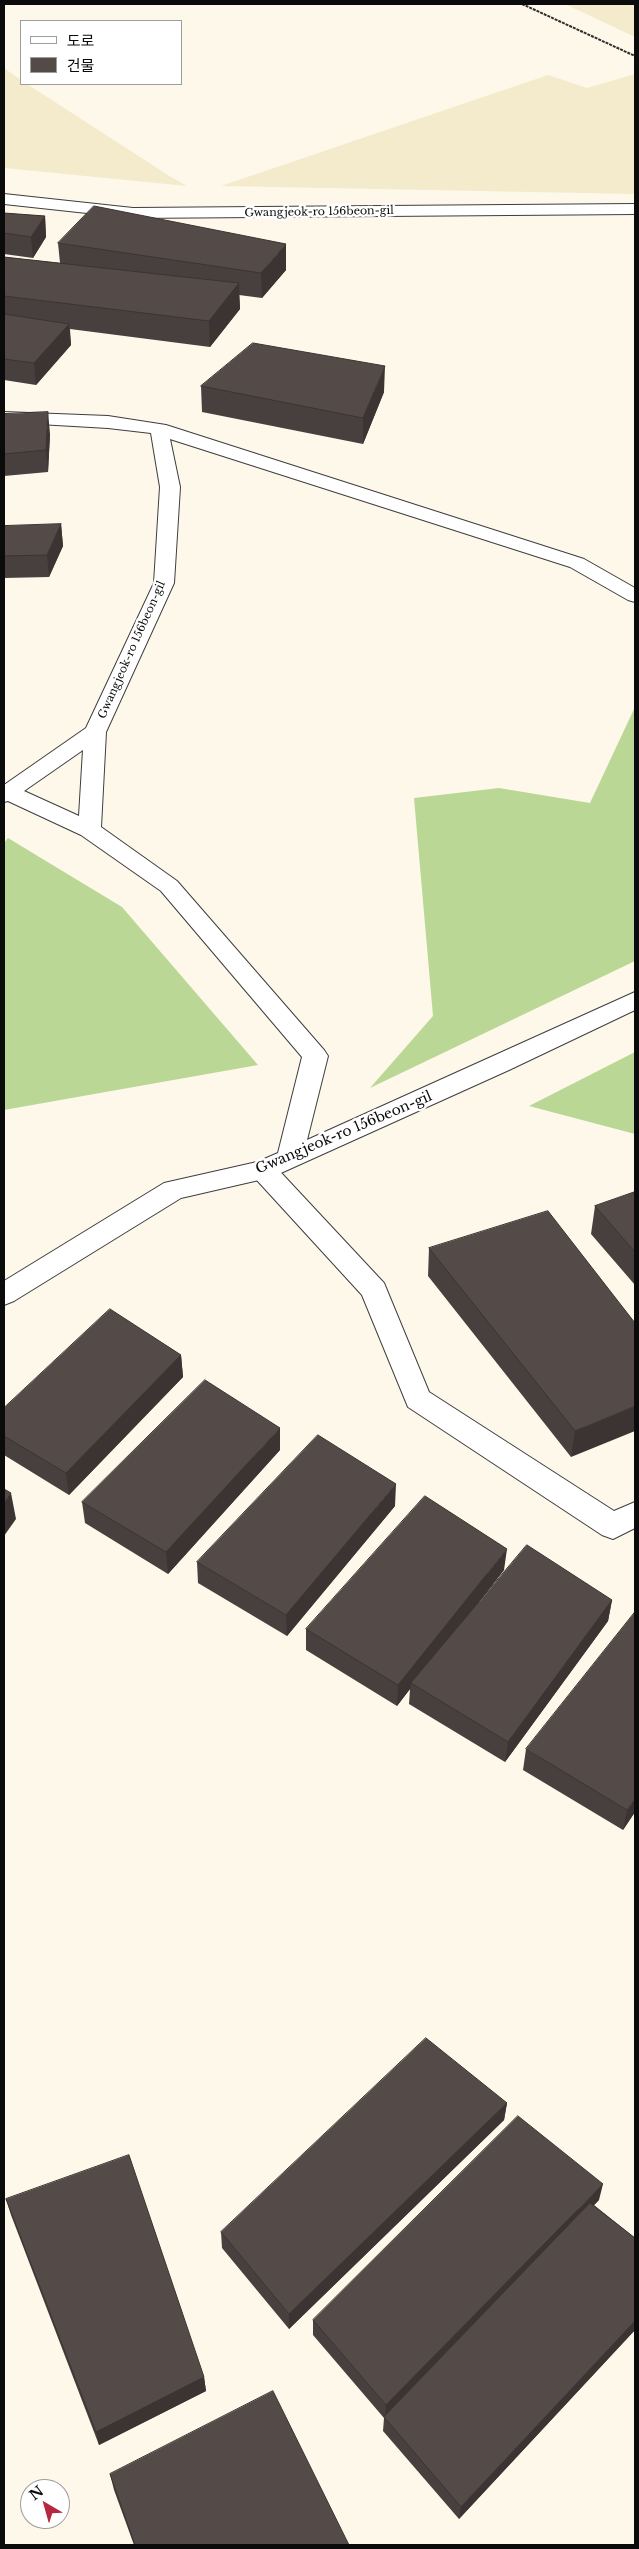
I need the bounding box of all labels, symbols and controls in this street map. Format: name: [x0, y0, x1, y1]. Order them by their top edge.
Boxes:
legend: [20, 20, 182, 85]
text: 도로: [67, 31, 95, 50]
text: 건물: [67, 56, 95, 75]
street label: Gwangjeok-ro 156beon-gil: [244, 204, 394, 220]
street label: Gwangjeok-ro 156beon-gil: [96, 579, 168, 721]
street label: Gwangjeok-ro 156beon-gil: [253, 1088, 435, 1178]
north arrow: [20, 2479, 70, 2529]
text: N: [26, 2482, 47, 2504]

